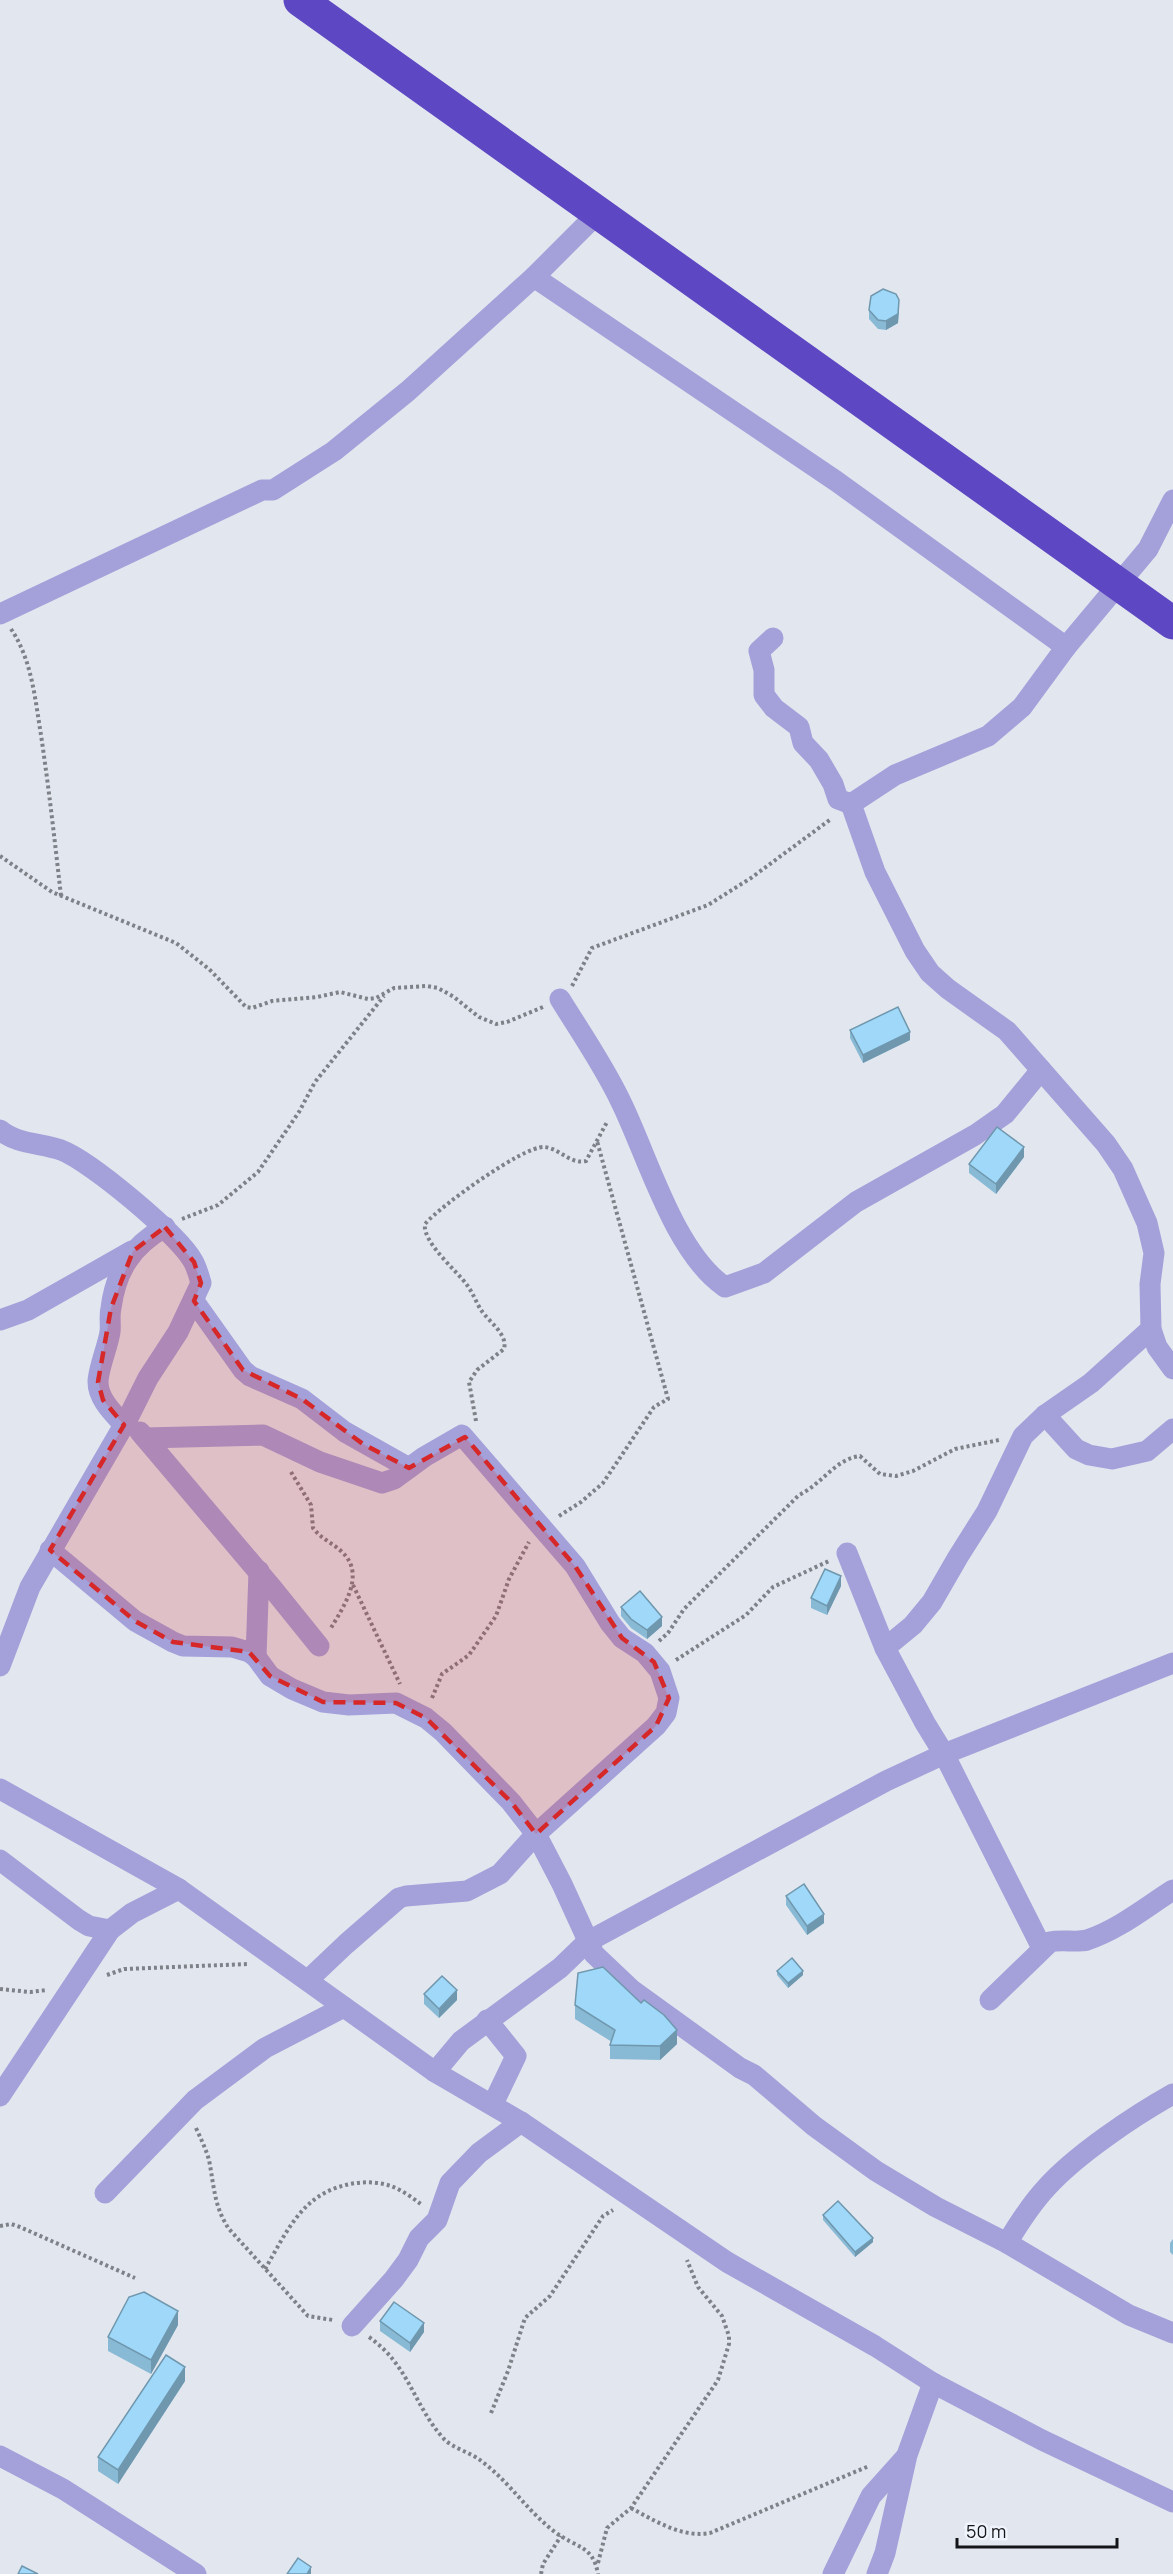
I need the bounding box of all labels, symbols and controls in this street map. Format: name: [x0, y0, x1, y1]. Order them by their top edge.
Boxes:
scale bar: [957, 2511, 1118, 2549]
text: 50 m: [966, 2519, 1006, 2543]

